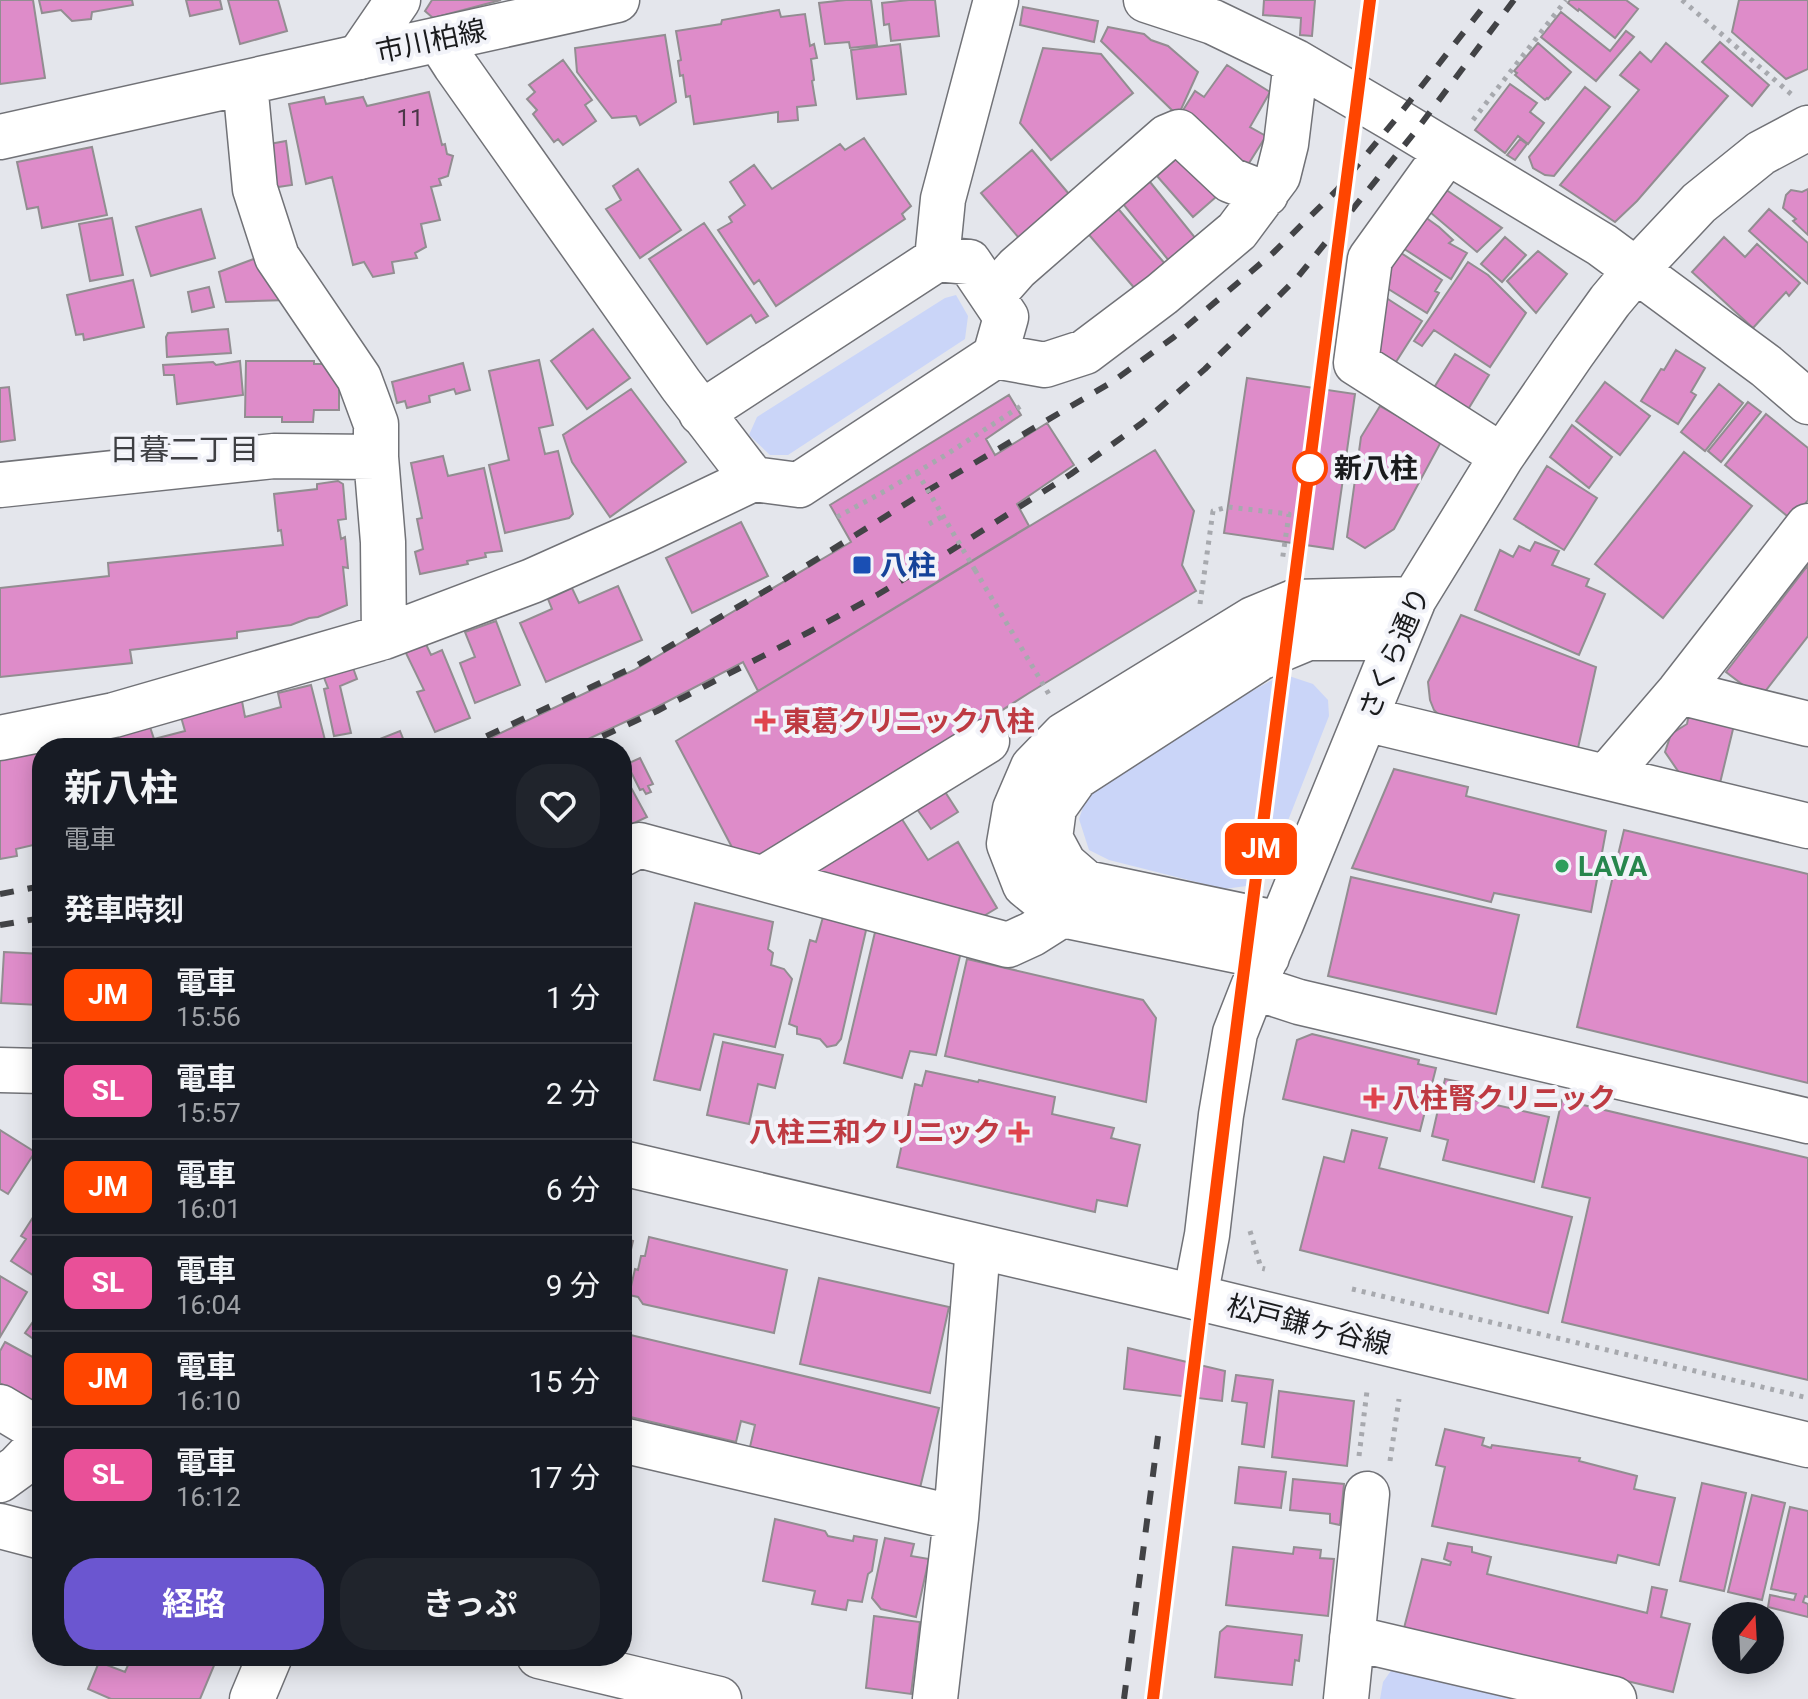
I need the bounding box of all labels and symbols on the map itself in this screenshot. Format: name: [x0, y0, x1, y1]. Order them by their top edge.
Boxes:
street label: 市川柏線: [373, 13, 489, 69]
house number: 11: [397, 104, 423, 132]
district label: 日暮二丁目: [109, 432, 259, 467]
marker: 新八柱: [1293, 451, 1327, 485]
place label: 新八柱: [1334, 452, 1418, 485]
place label: 八柱: [880, 549, 936, 582]
marker: 八柱: [851, 554, 873, 576]
street label: さくら通り: [1351, 582, 1437, 724]
place label: 東葛クリニック八柱: [783, 705, 1035, 738]
marker: 東葛クリニック八柱: [754, 710, 776, 732]
line badge: JM: [1225, 823, 1297, 875]
place label: LAVA: [1578, 850, 1647, 883]
marker: LAVA: [1553, 857, 1571, 875]
place label: 八柱腎クリニック: [1392, 1082, 1616, 1115]
marker: 八柱腎クリニック: [1363, 1087, 1385, 1109]
place label: 八柱三和クリニック: [749, 1116, 1001, 1149]
marker: 八柱三和クリニック: [1008, 1121, 1030, 1143]
street label: 松戸鎌ヶ谷線: [1223, 1289, 1395, 1361]
north arrow: [1712, 1602, 1784, 1674]

